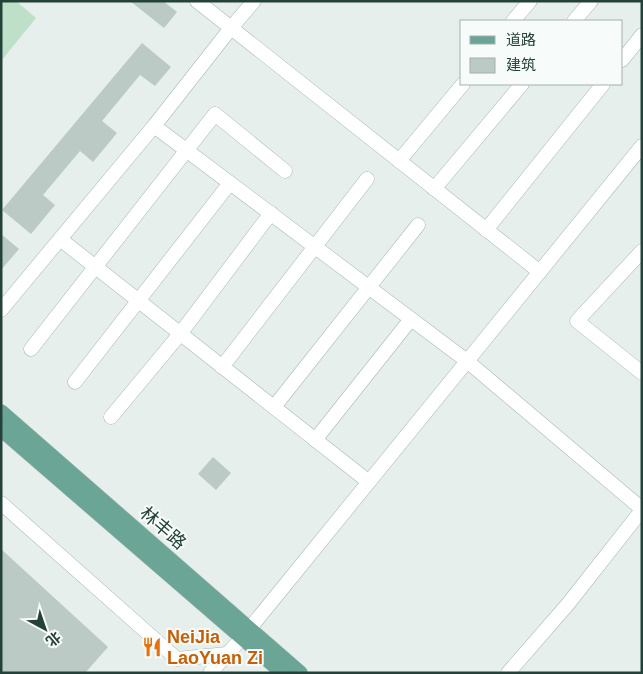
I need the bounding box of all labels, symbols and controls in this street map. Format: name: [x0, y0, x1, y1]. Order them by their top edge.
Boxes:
legend: [460, 20, 623, 85]
text: 道路: [506, 31, 536, 48]
text: 建筑: [506, 56, 536, 73]
street label: 林丰路: [136, 503, 190, 553]
north arrow: [20, 604, 70, 654]
place label: NeiJia LaoYuan Zi: [167, 627, 263, 668]
text: 北: [43, 628, 64, 650]
restaurant icon: NeiJia LaoYuan Zi: [141, 636, 163, 658]

